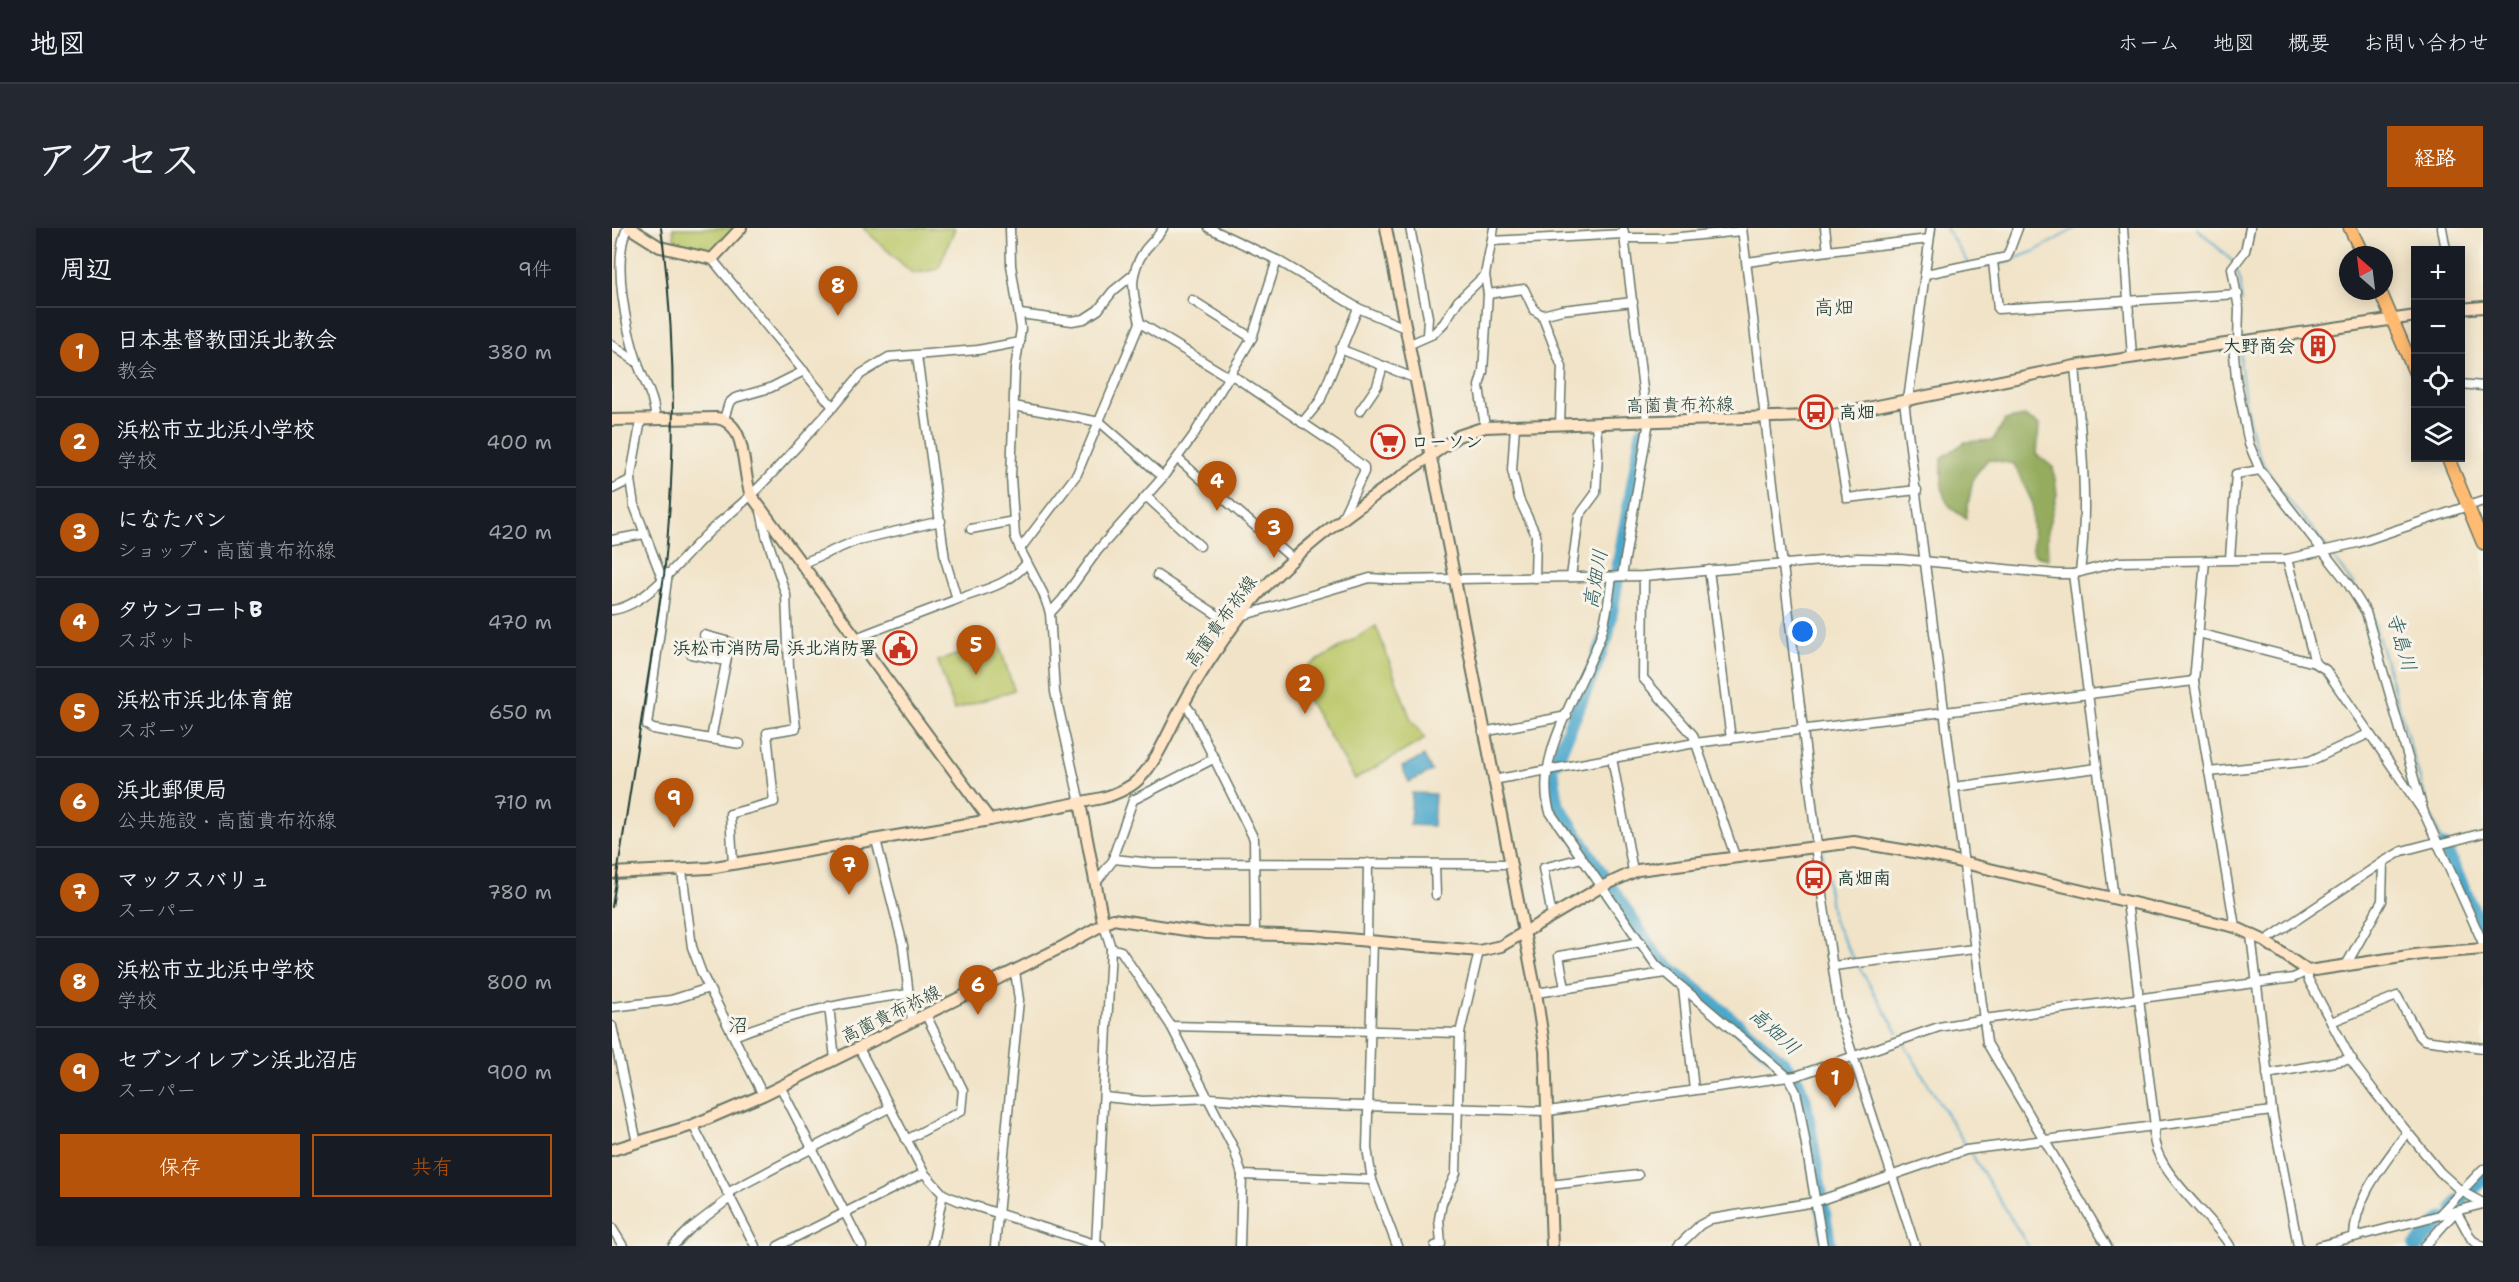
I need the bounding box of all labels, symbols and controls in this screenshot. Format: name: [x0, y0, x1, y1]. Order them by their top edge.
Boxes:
text: 地図: [30, 24, 86, 62]
text: ホーム: [2118, 29, 2180, 57]
text: 地図: [2213, 29, 2255, 57]
text: 概要: [2288, 29, 2330, 57]
text: お問い合わせ: [2363, 29, 2489, 57]
button: 経路: [2387, 126, 2483, 187]
text: アクセス: [36, 131, 201, 187]
north arrow: [2339, 246, 2393, 300]
map controls: [2411, 246, 2465, 462]
button: +: [2411, 246, 2465, 300]
text: 周辺: [60, 251, 112, 286]
text: 9件: [518, 256, 552, 282]
pin: 8: [818, 266, 858, 316]
district label: 高畑: [1814, 294, 1854, 320]
button: −: [2411, 300, 2465, 354]
text: 日本基督教団浜北教会: [117, 325, 337, 354]
building icon: 大野商会: [2300, 328, 2336, 364]
place label: 大野商会: [2223, 334, 2295, 358]
text: 1: [75, 339, 84, 365]
text: 380 m: [487, 339, 552, 365]
button: locate: [2411, 354, 2465, 408]
text: 教会: [117, 357, 157, 383]
street label: 高薗貴布祢線: [1626, 392, 1734, 418]
bus stop icon: 高畑: [1798, 394, 1834, 430]
place label: 高畑: [1839, 400, 1875, 424]
button: layers: [2411, 408, 2465, 462]
text: 浜松市立北浜小学校: [117, 415, 315, 444]
supermarket icon: ローソン: [1370, 424, 1406, 460]
text: 2: [73, 429, 87, 455]
text: 400 m: [486, 429, 552, 455]
place label: ローソン: [1411, 430, 1483, 454]
text: 学校: [117, 447, 157, 473]
pin: 4: [1198, 462, 1236, 511]
text: になたパン: [117, 505, 227, 534]
pin: 3: [1254, 508, 1294, 558]
text: 3: [73, 519, 87, 545]
text: 420 m: [488, 519, 552, 545]
text: ショップ · 高薗貴布祢線: [117, 537, 335, 563]
water label: 高畑川: [1577, 547, 1613, 611]
street label: 高薗貴布祢線: [1180, 570, 1262, 672]
text: タウンコートB: [117, 595, 263, 624]
text: 4: [73, 609, 87, 635]
text: 470 m: [488, 609, 552, 635]
water label: 寺島川: [2381, 610, 2423, 674]
your location: [1788, 617, 1817, 646]
pin: 5: [956, 626, 996, 675]
text: スポット: [117, 627, 197, 653]
public building icon: 浜松市消防局 浜北消防署: [882, 630, 918, 666]
place label: 浜松市消防局 浜北消防署: [673, 636, 877, 660]
pin: 2: [1286, 664, 1324, 714]
text: 浜松市浜北体育館: [117, 685, 293, 714]
text: 5: [73, 699, 86, 725]
text: 650 m: [489, 699, 552, 725]
text: スポーツ: [117, 717, 197, 743]
text: 浜北郵便局: [117, 775, 227, 804]
pin: 9: [654, 778, 694, 828]
text: 6: [73, 789, 87, 815]
text: 710 m: [493, 789, 552, 815]
text: 公共施設 · 高薗貴布祢線: [117, 807, 336, 833]
pin: 7: [830, 846, 868, 895]
bus stop icon: 高畑南: [1796, 860, 1832, 896]
text: マックスバリュ: [117, 865, 271, 894]
place label: 高畑南: [1837, 866, 1891, 890]
text: 7: [73, 879, 87, 905]
text: 780 m: [487, 879, 552, 905]
text: スーパー: [117, 897, 196, 923]
text: 浜松市立北浜中学校: [117, 955, 315, 984]
pin: 6: [958, 966, 998, 1015]
text: 8: [73, 969, 87, 995]
text: 800 m: [487, 969, 552, 995]
street label: 高薗貴布祢線: [837, 980, 945, 1048]
text: 学校: [117, 987, 157, 1013]
water label: 高畑川: [1744, 1001, 1806, 1061]
district label: 沼: [728, 1012, 748, 1038]
text: セブンイレブン浜北沼店: [117, 1045, 359, 1074]
pin: 1: [1816, 1058, 1854, 1108]
text: 9: [73, 1059, 87, 1085]
text: 900 m: [486, 1059, 552, 1085]
text: スーパー: [117, 1077, 196, 1103]
button: 保存: [60, 1134, 300, 1197]
button: 共有: [312, 1134, 552, 1197]

